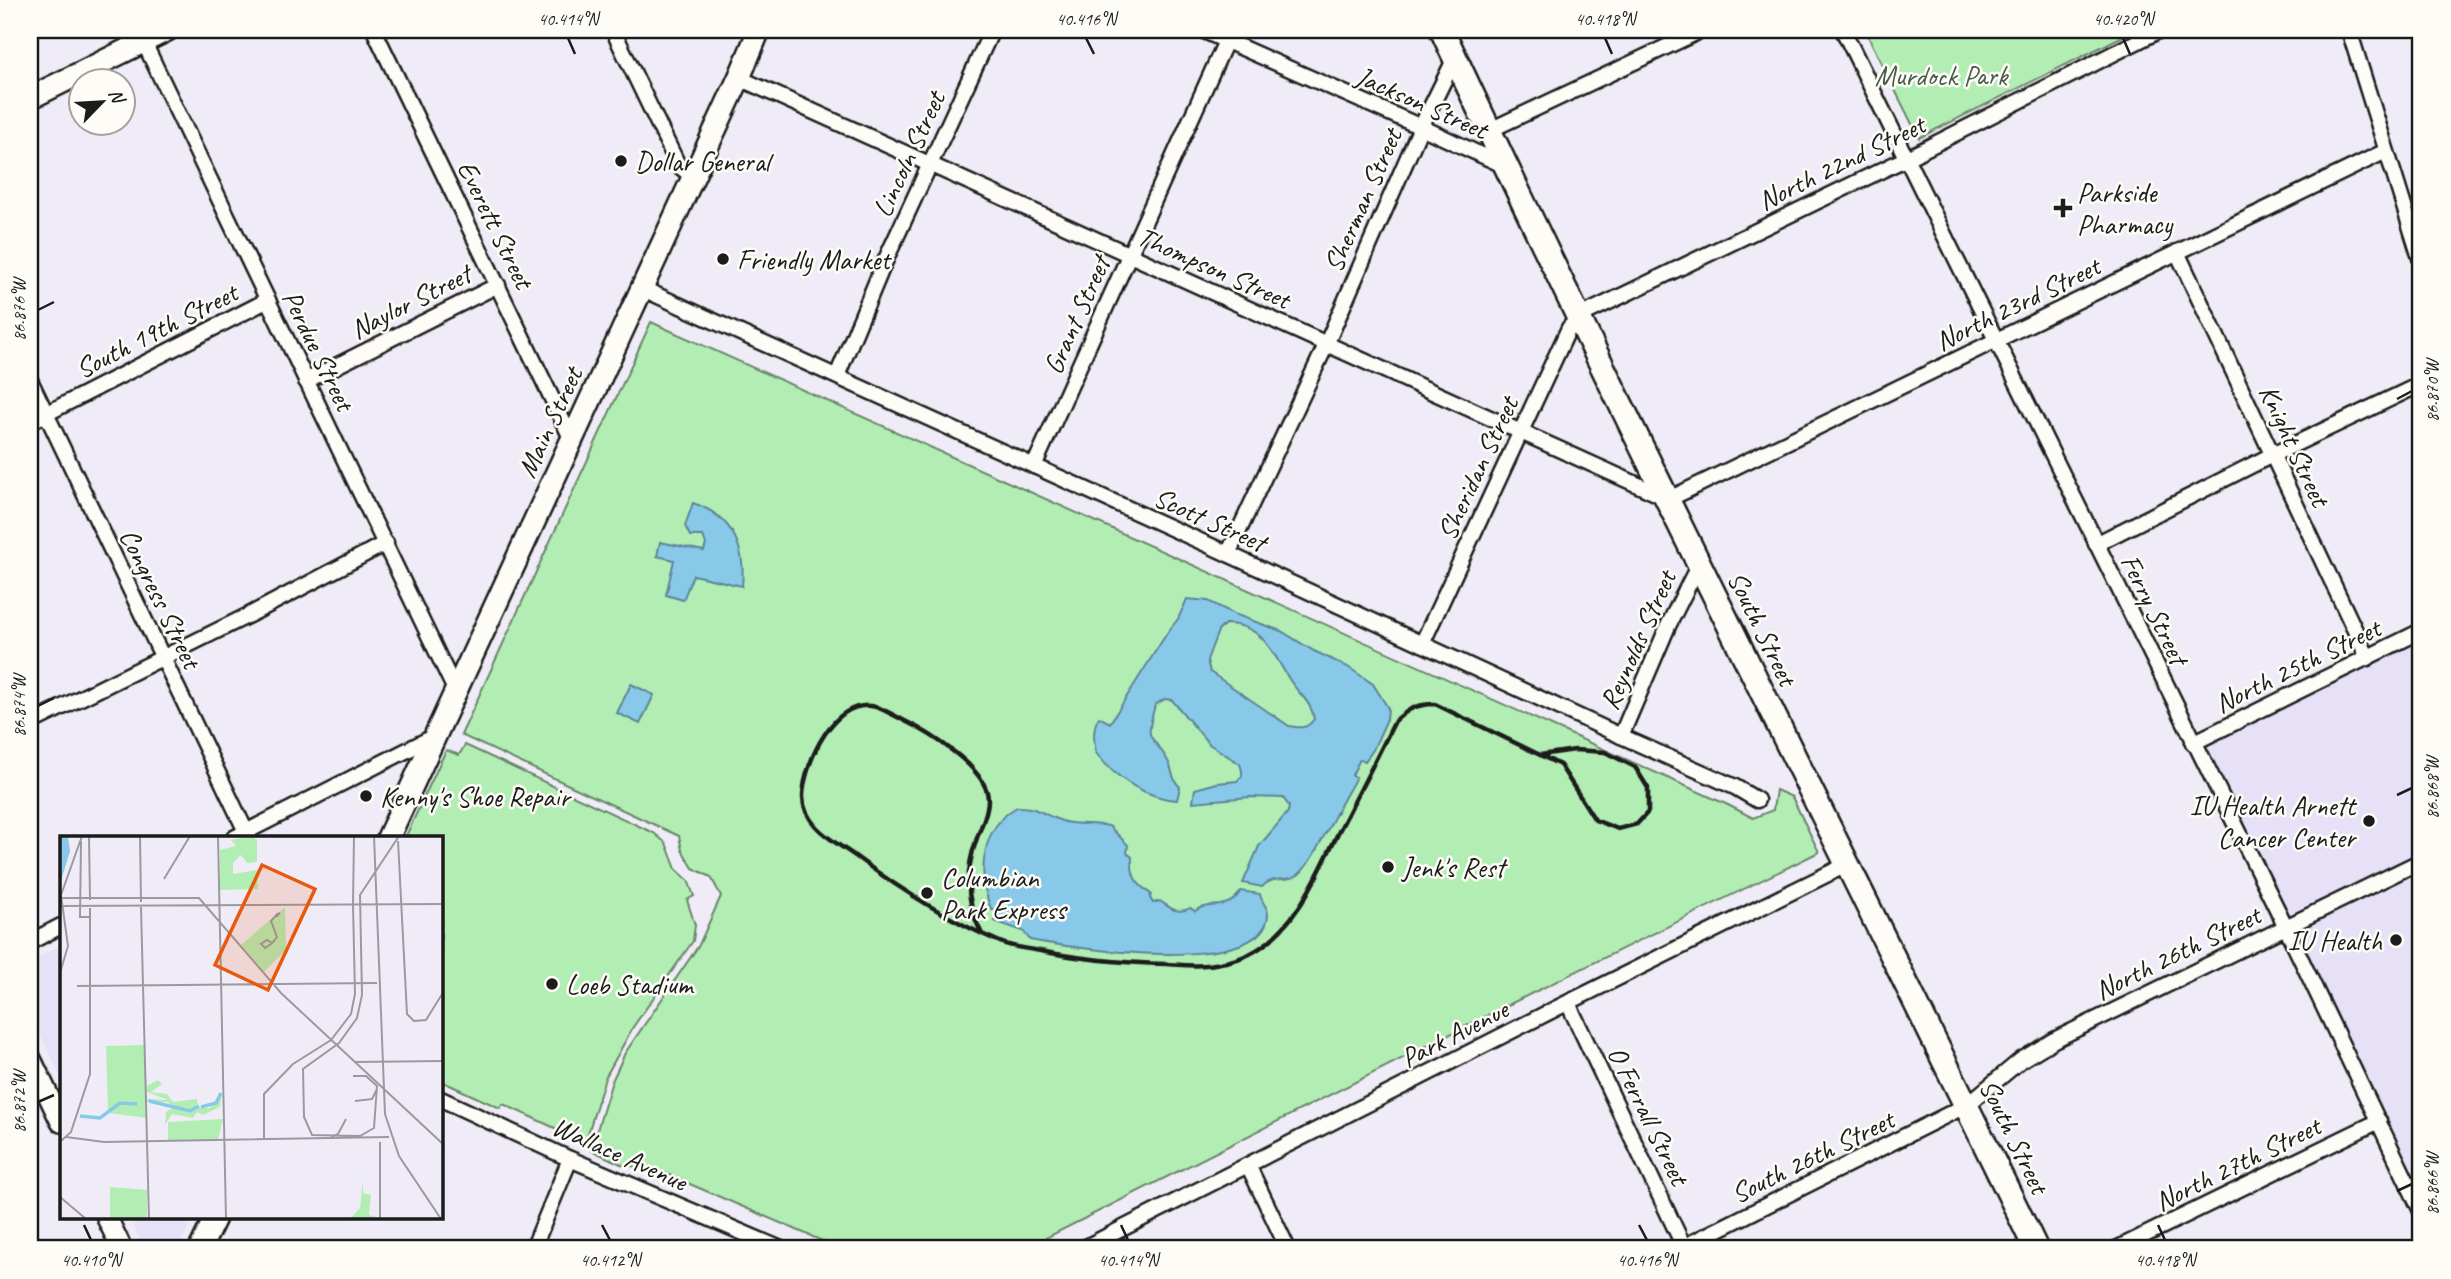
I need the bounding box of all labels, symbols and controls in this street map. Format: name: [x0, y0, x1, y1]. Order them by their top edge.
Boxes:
text: 40.414°N: [538, 8, 601, 30]
text: 40.416°N: [1056, 8, 1119, 30]
text: 40.418°N: [1575, 8, 1638, 30]
text: 40.420°N: [2093, 8, 2156, 30]
street label: Jackson Street: [1349, 57, 1495, 148]
park label: Murdock Park: [1875, 58, 2009, 93]
north arrow: [66, 66, 136, 136]
street label: Lincoln Street: [864, 83, 954, 222]
text: N: [103, 85, 131, 109]
street label: North 22nd Street: [1752, 106, 1933, 218]
street label: Sherman Street: [1315, 121, 1411, 277]
place label: Dollar General: [635, 144, 775, 179]
marker: Dollar General: [613, 153, 629, 169]
street label: Everett Street: [450, 155, 543, 296]
place label: Parkside Pharmacy: [2077, 175, 2174, 242]
marker: Parkside Pharmacy: [2055, 200, 2071, 216]
street label: Thompson Street: [1132, 218, 1298, 318]
place label: Friendly Market: [737, 242, 892, 277]
street label: North 23rd Street: [1929, 247, 2108, 358]
street label: Grant Street: [1035, 248, 1119, 379]
marker: Friendly Market: [715, 251, 731, 267]
street label: Naylor Street: [344, 255, 480, 347]
street label: South 19th Street: [70, 274, 245, 386]
text: 86.876°W: [8, 276, 30, 341]
street label: Perdue Street: [274, 284, 364, 418]
text: 86.870°W: [2421, 357, 2443, 422]
street label: Main Street: [509, 359, 591, 483]
street label: Knight Street: [2251, 379, 2339, 514]
street label: Sheridan Street: [1429, 389, 1527, 545]
street label: Scott Street: [1149, 479, 1275, 561]
street label: Congress Street: [112, 523, 211, 676]
street label: Ferry Street: [2113, 548, 2198, 673]
street label: Reynolds Street: [1591, 563, 1685, 715]
street label: South Street: [1720, 565, 1806, 694]
street label: North 25th Street: [2209, 609, 2388, 721]
text: 86.874°W: [8, 672, 30, 737]
text: 86.868°W: [2421, 754, 2443, 819]
place label: Kenny's Shoe Repair: [380, 779, 572, 814]
marker: Kenny's Shoe Repair: [358, 788, 374, 804]
place label: IU Health Arnett Cancer Center: [2190, 788, 2358, 855]
marker: IU Health Arnett Cancer Center: [2361, 813, 2377, 829]
inset map: [60, 836, 443, 1220]
place label: Jenk's Rest: [1400, 850, 1508, 885]
marker: Jenk's Rest: [1380, 859, 1396, 875]
place label: Columbian Park Express: [941, 860, 1068, 927]
marker: Columbian Park Express: [919, 885, 935, 901]
street label: North 26th Street: [2089, 896, 2268, 1008]
place label: IU Health: [2288, 923, 2382, 958]
marker: IU Health: [2388, 932, 2404, 948]
place label: Loeb Stadium: [566, 967, 695, 1002]
marker: Loeb Stadium: [544, 976, 560, 992]
street label: Park Avenue: [1395, 991, 1515, 1075]
street label: O Ferrall Street: [1600, 1040, 1698, 1193]
text: 86.872°W: [8, 1068, 30, 1133]
street label: South Street: [1972, 1073, 2058, 1202]
street label: South 26th Street: [1725, 1101, 1902, 1211]
street label: North 27th Street: [2149, 1107, 2328, 1219]
street label: Wallace Avenue: [547, 1108, 694, 1199]
text: 86.866°W: [2421, 1150, 2443, 1215]
text: 40.410°N: [61, 1249, 124, 1271]
text: 40.412°N: [580, 1249, 643, 1271]
text: 40.414°N: [1098, 1249, 1161, 1271]
text: 40.416°N: [1617, 1249, 1680, 1271]
text: 40.418°N: [2135, 1249, 2198, 1271]

